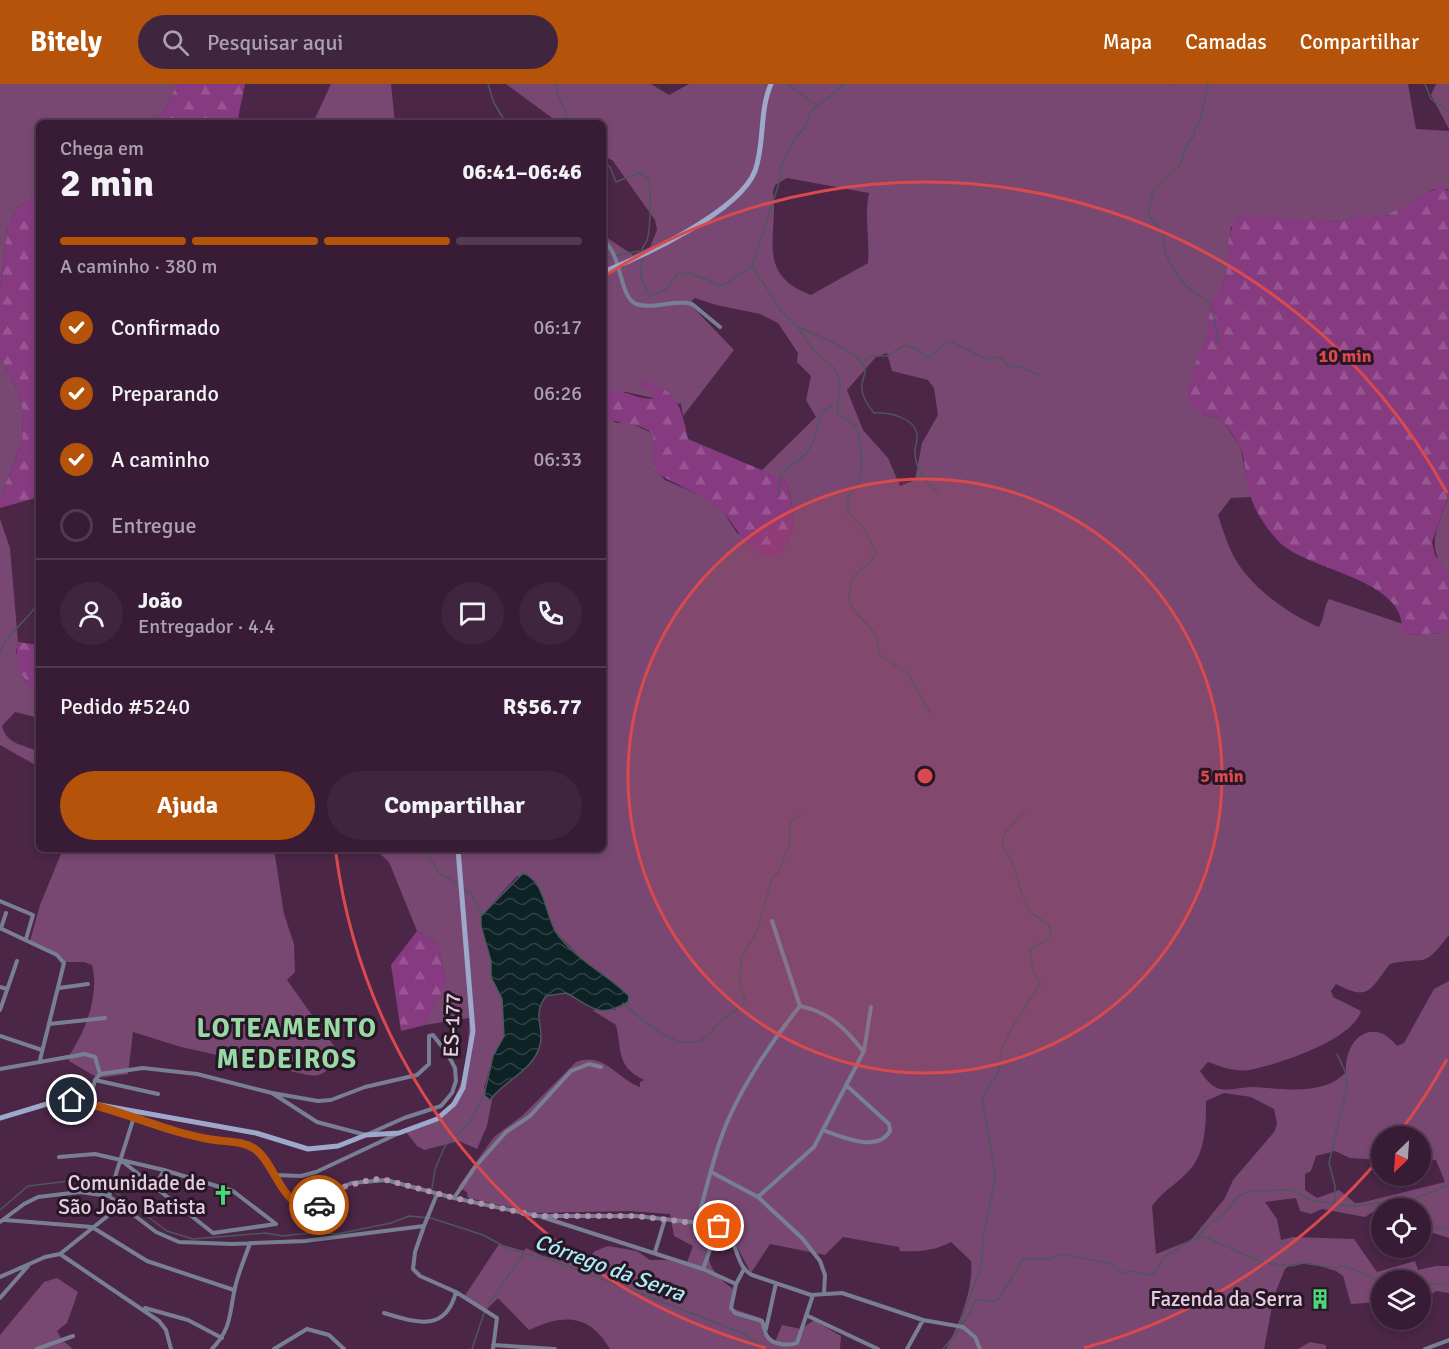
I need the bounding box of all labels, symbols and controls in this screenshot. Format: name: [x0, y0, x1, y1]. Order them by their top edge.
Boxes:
search box: [138, 15, 558, 69]
text: Bitely: [30, 25, 102, 59]
icon: search: [159, 26, 192, 59]
text: Pesquisar aqui: [207, 29, 343, 56]
text: Mapa: [1103, 29, 1152, 55]
text: Camadas: [1185, 29, 1267, 55]
text: Compartilhar: [1300, 29, 1419, 55]
text: Chega em: [60, 136, 144, 161]
text: 06:41–06:46: [463, 158, 582, 185]
text: 2 min: [60, 159, 154, 207]
text: A caminho · 380 m: [60, 254, 217, 279]
icon: check: [60, 311, 93, 344]
text: Confirmado: [111, 314, 220, 341]
text: 06:17: [533, 315, 582, 340]
text: 10 min: [1318, 345, 1372, 367]
icon: check: [60, 377, 93, 410]
text: Preparando: [111, 380, 219, 407]
text: 06:26: [533, 381, 582, 406]
icon: check: [60, 443, 93, 476]
text: A caminho: [111, 446, 210, 473]
text: 06:33: [533, 447, 582, 472]
text: Entregue: [111, 512, 196, 539]
button: person: [60, 582, 123, 645]
button: chat: [441, 582, 504, 645]
button: phone: [519, 582, 582, 645]
text: João: [138, 587, 183, 614]
text: Entregador · 4.4: [138, 614, 275, 639]
text: Pedido #5240: [60, 693, 190, 720]
text: R$56.77: [503, 693, 582, 720]
text: 5 min: [1200, 765, 1244, 787]
centre of rings: [915, 766, 935, 786]
button: Ajuda: [60, 771, 315, 840]
button: Compartilhar: [327, 771, 582, 840]
street label: ES-177: [438, 992, 466, 1058]
district label: LOTEAMENTO MEDEIROS: [197, 1012, 377, 1076]
pin: [46, 1074, 97, 1125]
icon: home: [55, 1083, 88, 1116]
north arrow: [1371, 1126, 1431, 1186]
map controls: [1371, 1126, 1431, 1330]
place label: Comunidade de São João Batista: [58, 1170, 206, 1220]
courier: [289, 1175, 349, 1235]
church icon: Comunidade de São João Batista: [211, 1183, 235, 1207]
icon: car: [303, 1189, 336, 1222]
button: locate: [1371, 1198, 1431, 1258]
pin: [693, 1200, 744, 1251]
icon: bag: [702, 1209, 735, 1242]
water label: Córrego da Serra: [531, 1228, 689, 1307]
button: layers: [1371, 1270, 1431, 1330]
place label: Fazenda da Serra: [1150, 1286, 1303, 1312]
building icon: Fazenda da Serra: [1308, 1287, 1332, 1311]

